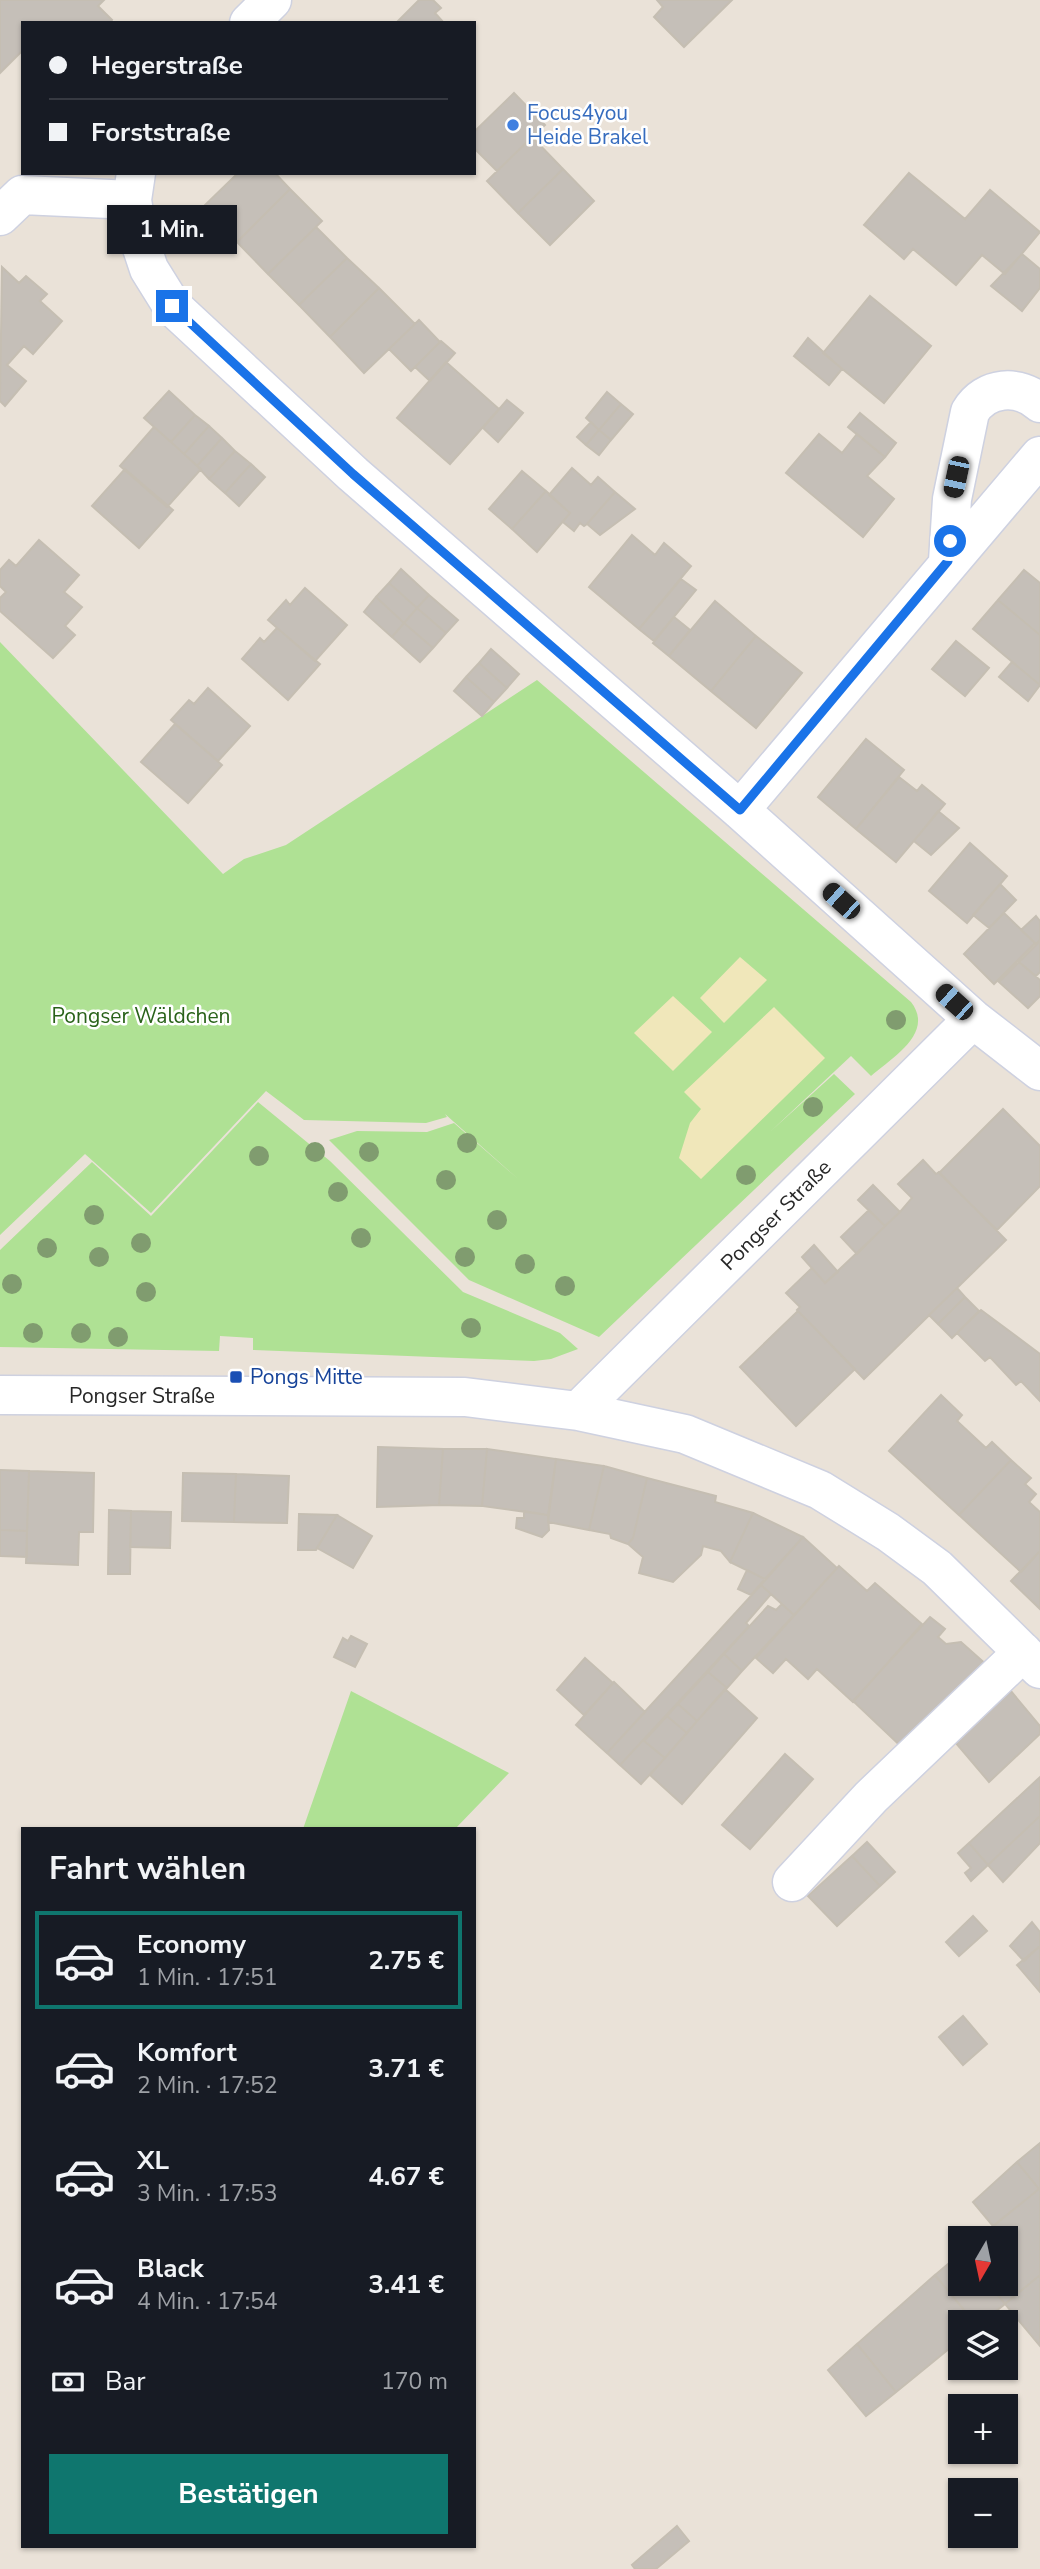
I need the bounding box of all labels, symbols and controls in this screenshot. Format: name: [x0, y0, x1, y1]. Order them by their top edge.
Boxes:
text: Hegerstraße: [91, 48, 243, 83]
place label: Focus4you Heide Brakel: [527, 99, 649, 151]
text: Forststraße: [91, 115, 231, 150]
marker: Focus4you Heide Brakel: [505, 117, 521, 133]
callout: 1 Min.: [107, 204, 237, 254]
text: 1 Min.: [140, 214, 205, 245]
route end: [156, 290, 188, 322]
car: [942, 454, 971, 500]
route start: [934, 525, 966, 557]
car: [819, 879, 864, 923]
car: [932, 980, 977, 1024]
park label: Pongser Wäldchen: [51, 1002, 231, 1030]
street label: Pongser Straße: [715, 1154, 837, 1276]
place label: Pongs Mitte: [250, 1363, 363, 1391]
marker: Pongs Mitte: [228, 1369, 244, 1385]
street label: Pongser Straße: [69, 1382, 215, 1410]
text: Fahrt wählen: [49, 1847, 246, 1890]
text: Economy: [137, 1927, 246, 1962]
icon: car: [53, 1929, 116, 1992]
text: 2.75 €: [368, 1943, 444, 1978]
text: 1 Min. · 17:51: [137, 1962, 278, 1993]
text: Komfort: [137, 2035, 237, 2070]
icon: car: [53, 2037, 116, 2100]
text: 3.71 €: [368, 2051, 444, 2086]
text: 2 Min. · 17:52: [137, 2070, 278, 2101]
text: XL: [137, 2143, 169, 2178]
icon: car: [53, 2145, 116, 2208]
text: 4.67 €: [368, 2159, 444, 2194]
text: 3 Min. · 17:53: [137, 2178, 278, 2209]
north arrow: [948, 2226, 1018, 2296]
map controls: [948, 2226, 1018, 2548]
text: Black: [137, 2251, 204, 2286]
icon: car: [53, 2253, 116, 2316]
text: 3.41 €: [368, 2267, 444, 2302]
text: 4 Min. · 17:54: [137, 2286, 278, 2317]
button: layers: [948, 2310, 1018, 2380]
icon: cash: [49, 2363, 87, 2401]
text: Bar: [105, 2364, 146, 2399]
text: 170 m: [381, 2366, 448, 2397]
button: +: [948, 2394, 1018, 2464]
button: Bestätigen: [49, 2454, 448, 2534]
button: −: [948, 2478, 1018, 2548]

